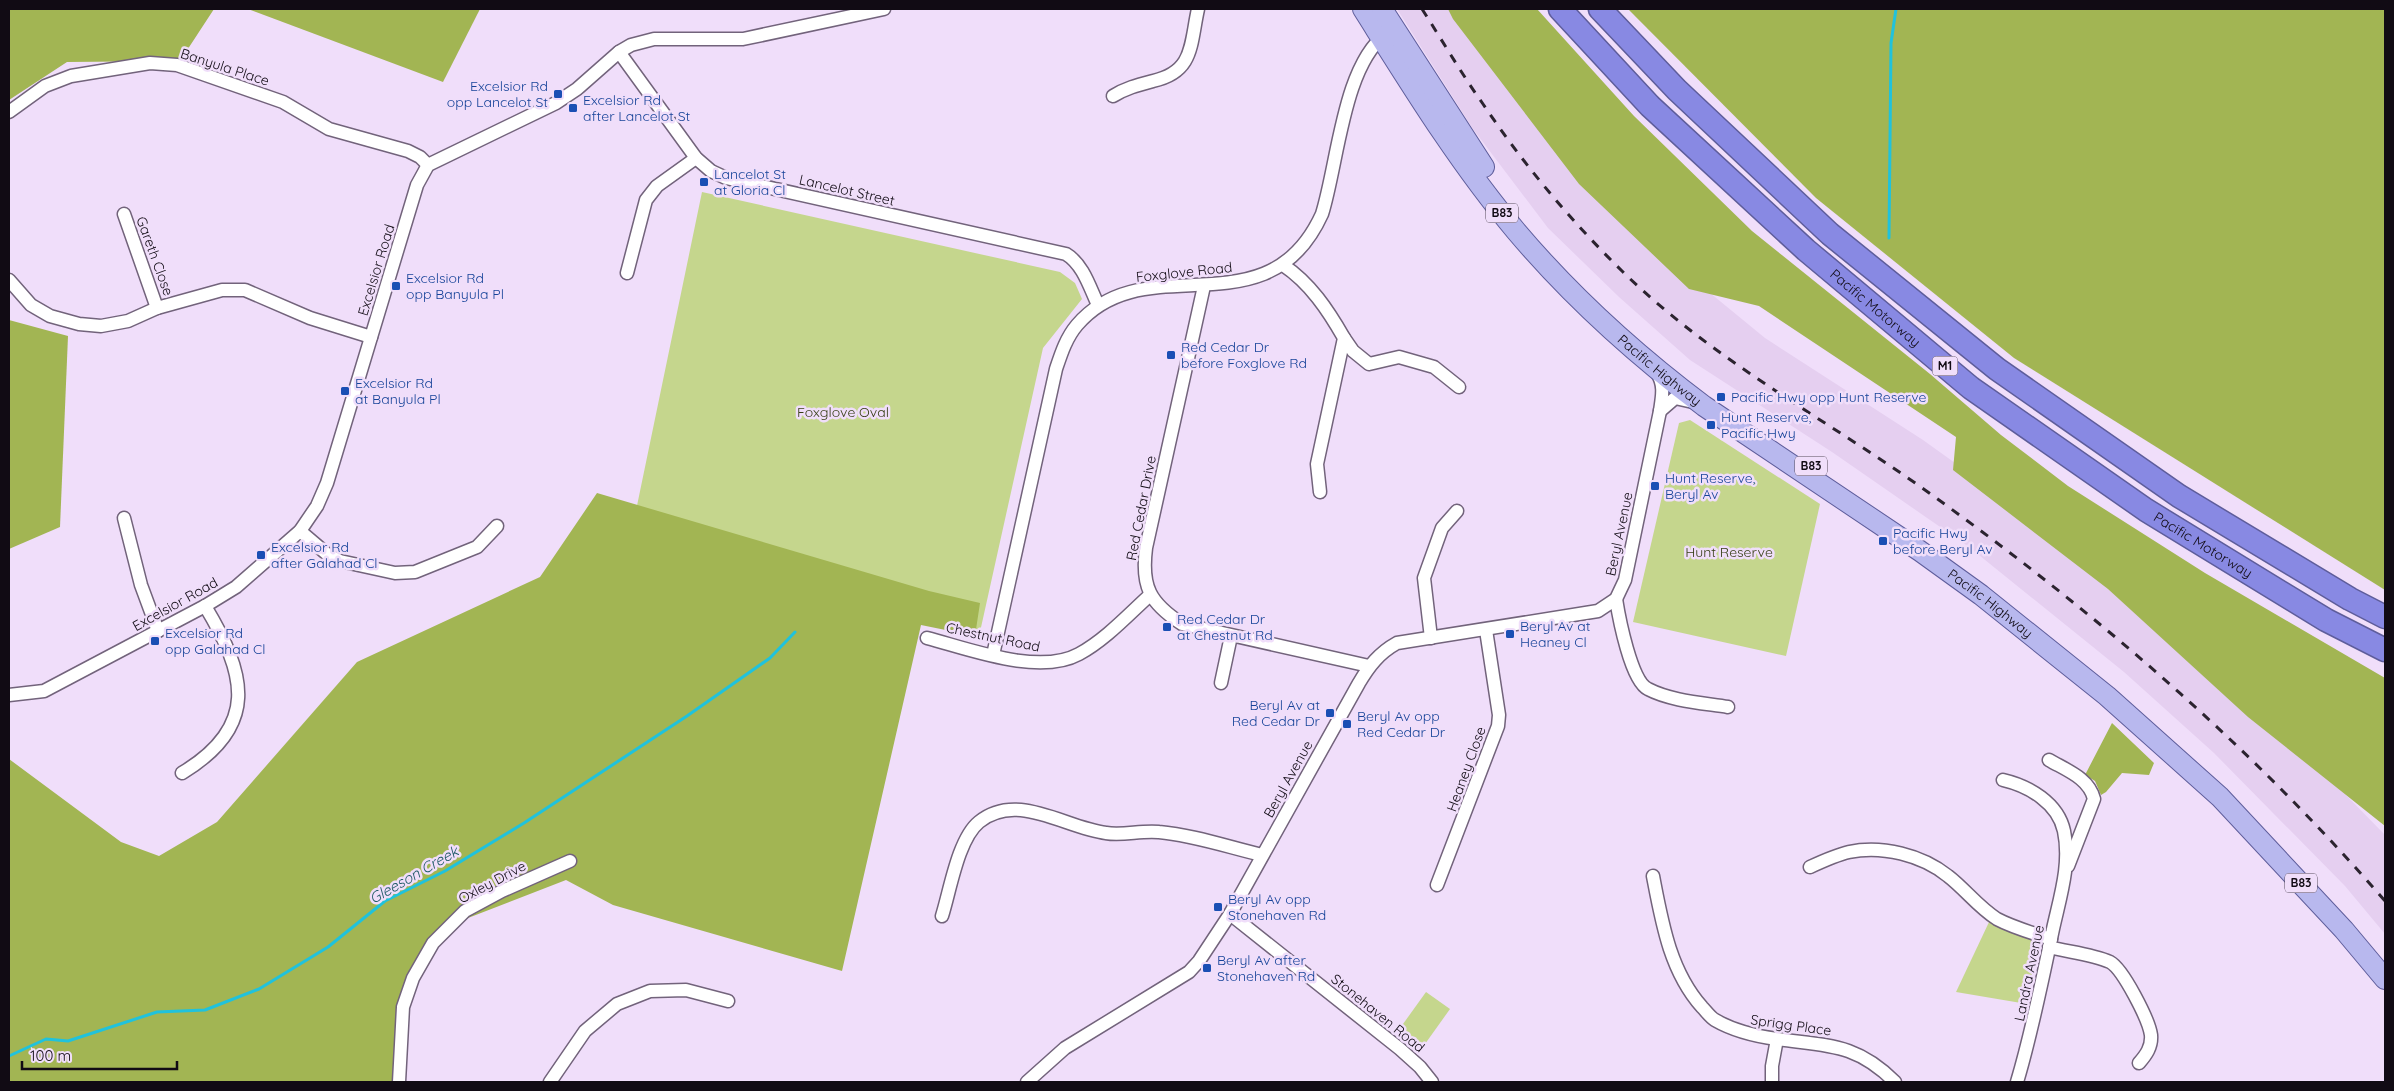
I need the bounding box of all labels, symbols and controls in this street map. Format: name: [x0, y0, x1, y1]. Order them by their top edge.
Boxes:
street label: Banyula Place: [178, 44, 272, 90]
place label: Excelsior Rd opp Lancelot St: [447, 77, 548, 111]
marker: Excelsior Rd opp Lancelot St: [552, 88, 564, 100]
place label: Excelsior Rd after Lancelot St: [583, 91, 691, 125]
marker: Excelsior Rd after Lancelot St: [567, 102, 579, 114]
place label: Lancelot St at Gloria Cl: [714, 165, 786, 199]
street label: Lancelot Street: [797, 170, 897, 210]
marker: Lancelot St at Gloria Cl: [698, 176, 710, 188]
road number: B83: [1486, 204, 1518, 222]
street label: Gareth Close: [132, 214, 178, 298]
street label: Excelsior Road: [354, 222, 398, 318]
street label: Foxglove Road: [1135, 258, 1233, 286]
street label: Pacific Motorway: [1826, 265, 1924, 351]
place label: Excelsior Rd opp Banyula Pl: [406, 269, 504, 303]
marker: Excelsior Rd opp Banyula Pl: [390, 280, 402, 292]
street label: Pacific Highway: [1614, 330, 1705, 410]
place label: Red Cedar Dr before Foxglove Rd: [1181, 338, 1307, 372]
marker: Red Cedar Dr before Foxglove Rd: [1165, 349, 1177, 361]
road number: M1: [1932, 356, 1958, 376]
place label: Excelsior Rd at Banyula Pl: [355, 374, 441, 408]
marker: Excelsior Rd at Banyula Pl: [339, 385, 351, 397]
place label: Pacific Hwy opp Hunt Reserve: [1731, 388, 1927, 406]
marker: Pacific Hwy opp Hunt Reserve: [1715, 391, 1727, 403]
park label: Foxglove Oval: [797, 403, 889, 421]
place label: Hunt Reserve, Pacific Hwy: [1721, 408, 1812, 442]
marker: Hunt Reserve, Pacific Hwy: [1705, 419, 1717, 431]
street label: Red Cedar Drive: [1122, 454, 1160, 562]
road number: B83: [1795, 456, 1827, 476]
place label: Hunt Reserve, Beryl Av: [1665, 469, 1756, 503]
marker: Hunt Reserve, Beryl Av: [1649, 480, 1661, 492]
street label: Beryl Avenue: [1601, 490, 1637, 578]
street label: Pacific Motorway: [2150, 508, 2256, 582]
place label: Pacific Hwy before Beryl Av: [1893, 524, 1993, 558]
marker: Pacific Hwy before Beryl Av: [1877, 535, 1889, 547]
place label: Excelsior Rd after Galahad Cl: [271, 538, 378, 572]
park label: Hunt Reserve: [1685, 543, 1773, 561]
marker: Excelsior Rd after Galahad Cl: [255, 549, 267, 561]
street label: Pacific Highway: [1944, 565, 2037, 642]
street label: Excelsior Road: [129, 573, 221, 635]
place label: Red Cedar Dr at Chestnut Rd: [1177, 610, 1273, 644]
place label: Beryl Av at Heaney Cl: [1520, 617, 1591, 651]
street label: Chestnut Road: [944, 618, 1042, 656]
marker: Red Cedar Dr at Chestnut Rd: [1161, 621, 1173, 633]
place label: Excelsior Rd opp Galahad Cl: [165, 624, 265, 658]
marker: Beryl Av at Heaney Cl: [1504, 628, 1516, 640]
marker: Excelsior Rd opp Galahad Cl: [149, 635, 161, 647]
place label: Beryl Av at Red Cedar Dr: [1232, 696, 1321, 730]
marker: Beryl Av at Red Cedar Dr: [1324, 707, 1336, 719]
place label: Beryl Av opp Red Cedar Dr: [1357, 707, 1446, 741]
marker: Beryl Av opp Red Cedar Dr: [1341, 718, 1353, 730]
street label: Heaney Close: [1442, 724, 1490, 814]
street label: Beryl Avenue: [1259, 737, 1317, 821]
water label: Gleeson Creek: [366, 840, 463, 908]
street label: Oxley Drive: [455, 857, 529, 907]
road number: B83: [2285, 874, 2317, 892]
place label: Beryl Av opp Stonehaven Rd: [1228, 890, 1326, 924]
marker: Beryl Av opp Stonehaven Rd: [1212, 901, 1224, 913]
street label: Landra Avenue: [2010, 923, 2048, 1023]
place label: Beryl Av after Stonehaven Rd: [1217, 951, 1315, 985]
marker: Beryl Av after Stonehaven Rd: [1201, 962, 1213, 974]
street label: Stonehaven Road: [1328, 970, 1428, 1056]
street label: Sprigg Place: [1750, 1010, 1833, 1040]
scale bar: [22, 1038, 178, 1070]
text: 100 m: [30, 1046, 71, 1065]

